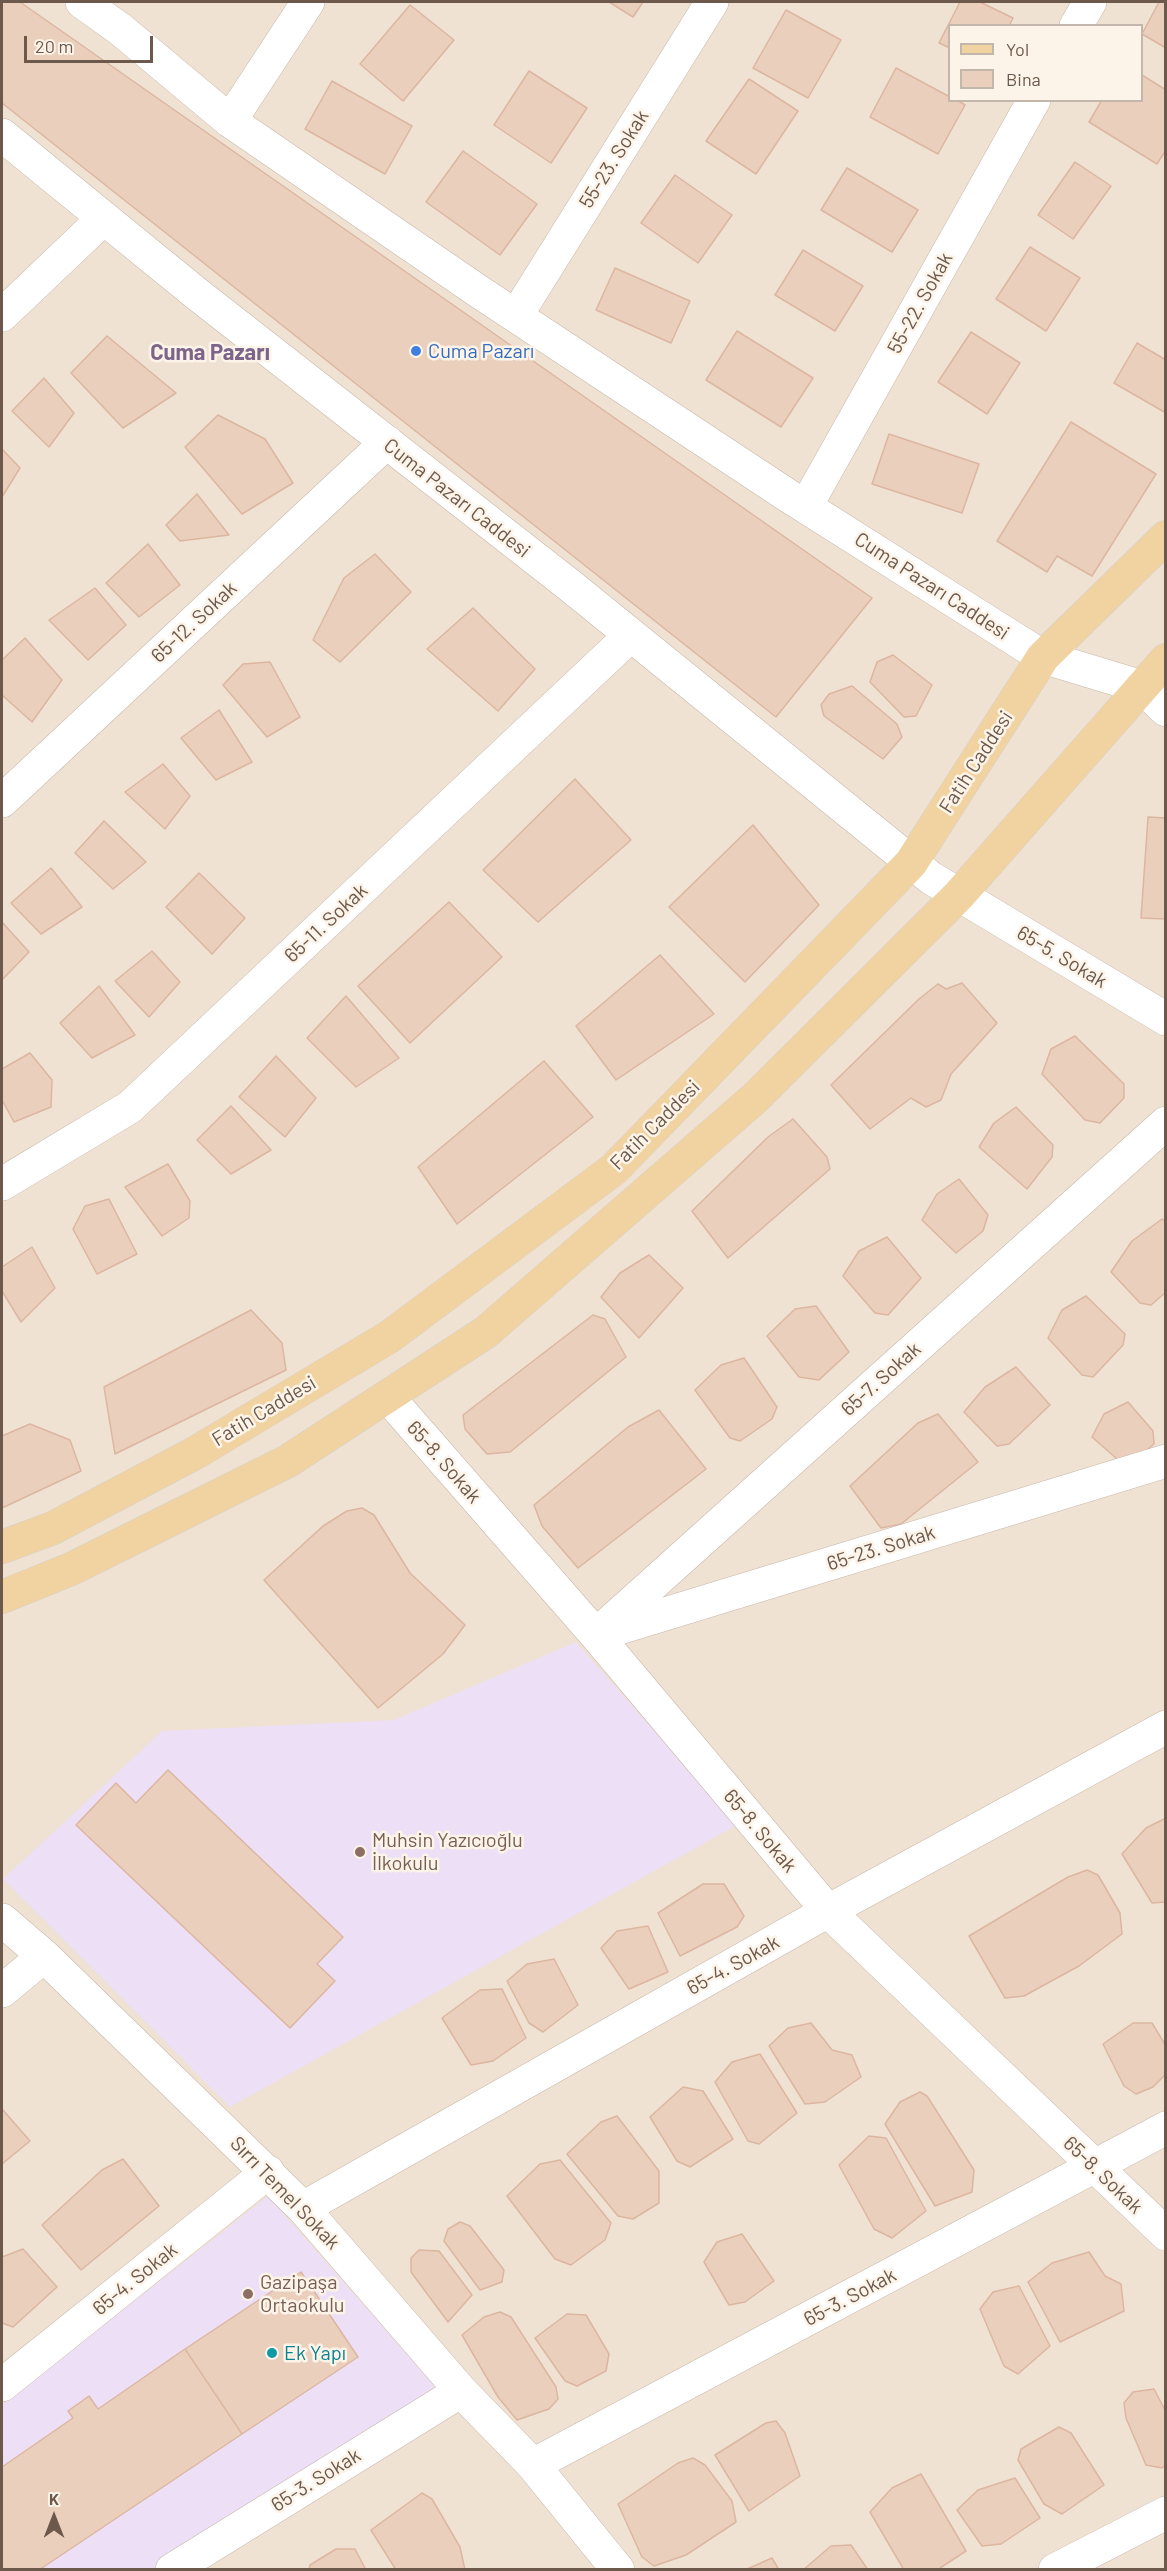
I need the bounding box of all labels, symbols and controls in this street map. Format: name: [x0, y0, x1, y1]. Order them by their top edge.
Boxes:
scale bar: [27, 24, 156, 62]
legend: [948, 24, 1143, 102]
text: 20 m: [35, 35, 73, 57]
text: Yol: [1006, 38, 1029, 60]
text: Bina: [1006, 68, 1041, 90]
street label: 55-23. Sokak: [574, 105, 654, 213]
street label: 55-22. Sokak: [882, 248, 958, 358]
place label: Cuma Pazarı: [428, 339, 534, 363]
district label: Cuma Pazarı: [150, 340, 270, 366]
marker: Cuma Pazarı: [409, 344, 423, 358]
street label: Cuma Pazarı Caddesi: [379, 433, 535, 563]
street label: Cuma Pazarı Caddesi: [850, 527, 1014, 645]
street label: 65-12. Sokak: [146, 576, 242, 668]
street label: Fatih Caddesi: [934, 706, 1018, 818]
street label: 65-11. Sokak: [280, 879, 372, 967]
street label: 65-5. Sokak: [1013, 921, 1111, 993]
street label: Fatih Caddesi: [605, 1075, 705, 1175]
street label: 65-7. Sokak: [836, 1337, 926, 1421]
street label: Fatih Caddesi: [208, 1371, 320, 1451]
street label: 65-8. Sokak: [402, 1416, 486, 1508]
street label: 65-23. Sokak: [824, 1520, 938, 1576]
street label: 65-8. Sokak: [718, 1785, 802, 1877]
place label: Muhsin Yazıcıoğlu İlkokulu: [372, 1828, 523, 1875]
marker: Muhsin Yazıcıoğlu İlkokulu: [353, 1845, 367, 1859]
street label: 65-4. Sokak: [683, 1930, 783, 2000]
street label: 65-8. Sokak: [1058, 2131, 1148, 2219]
street label: Sırrı Temel Sokak: [225, 2132, 345, 2254]
street label: 65-4. Sokak: [88, 2238, 182, 2320]
street label: 65-3. Sokak: [800, 2263, 900, 2331]
place label: Gazipaşa Ortaokulu: [260, 2270, 344, 2317]
marker: Gazipaşa Ortaokulu: [241, 2287, 255, 2301]
place label: Ek Yapı: [284, 2341, 346, 2365]
marker: Ek Yapı: [265, 2346, 279, 2360]
street label: 65-3. Sokak: [267, 2443, 365, 2517]
north arrow: [24, 2487, 84, 2547]
text: K: [49, 2489, 59, 2508]

